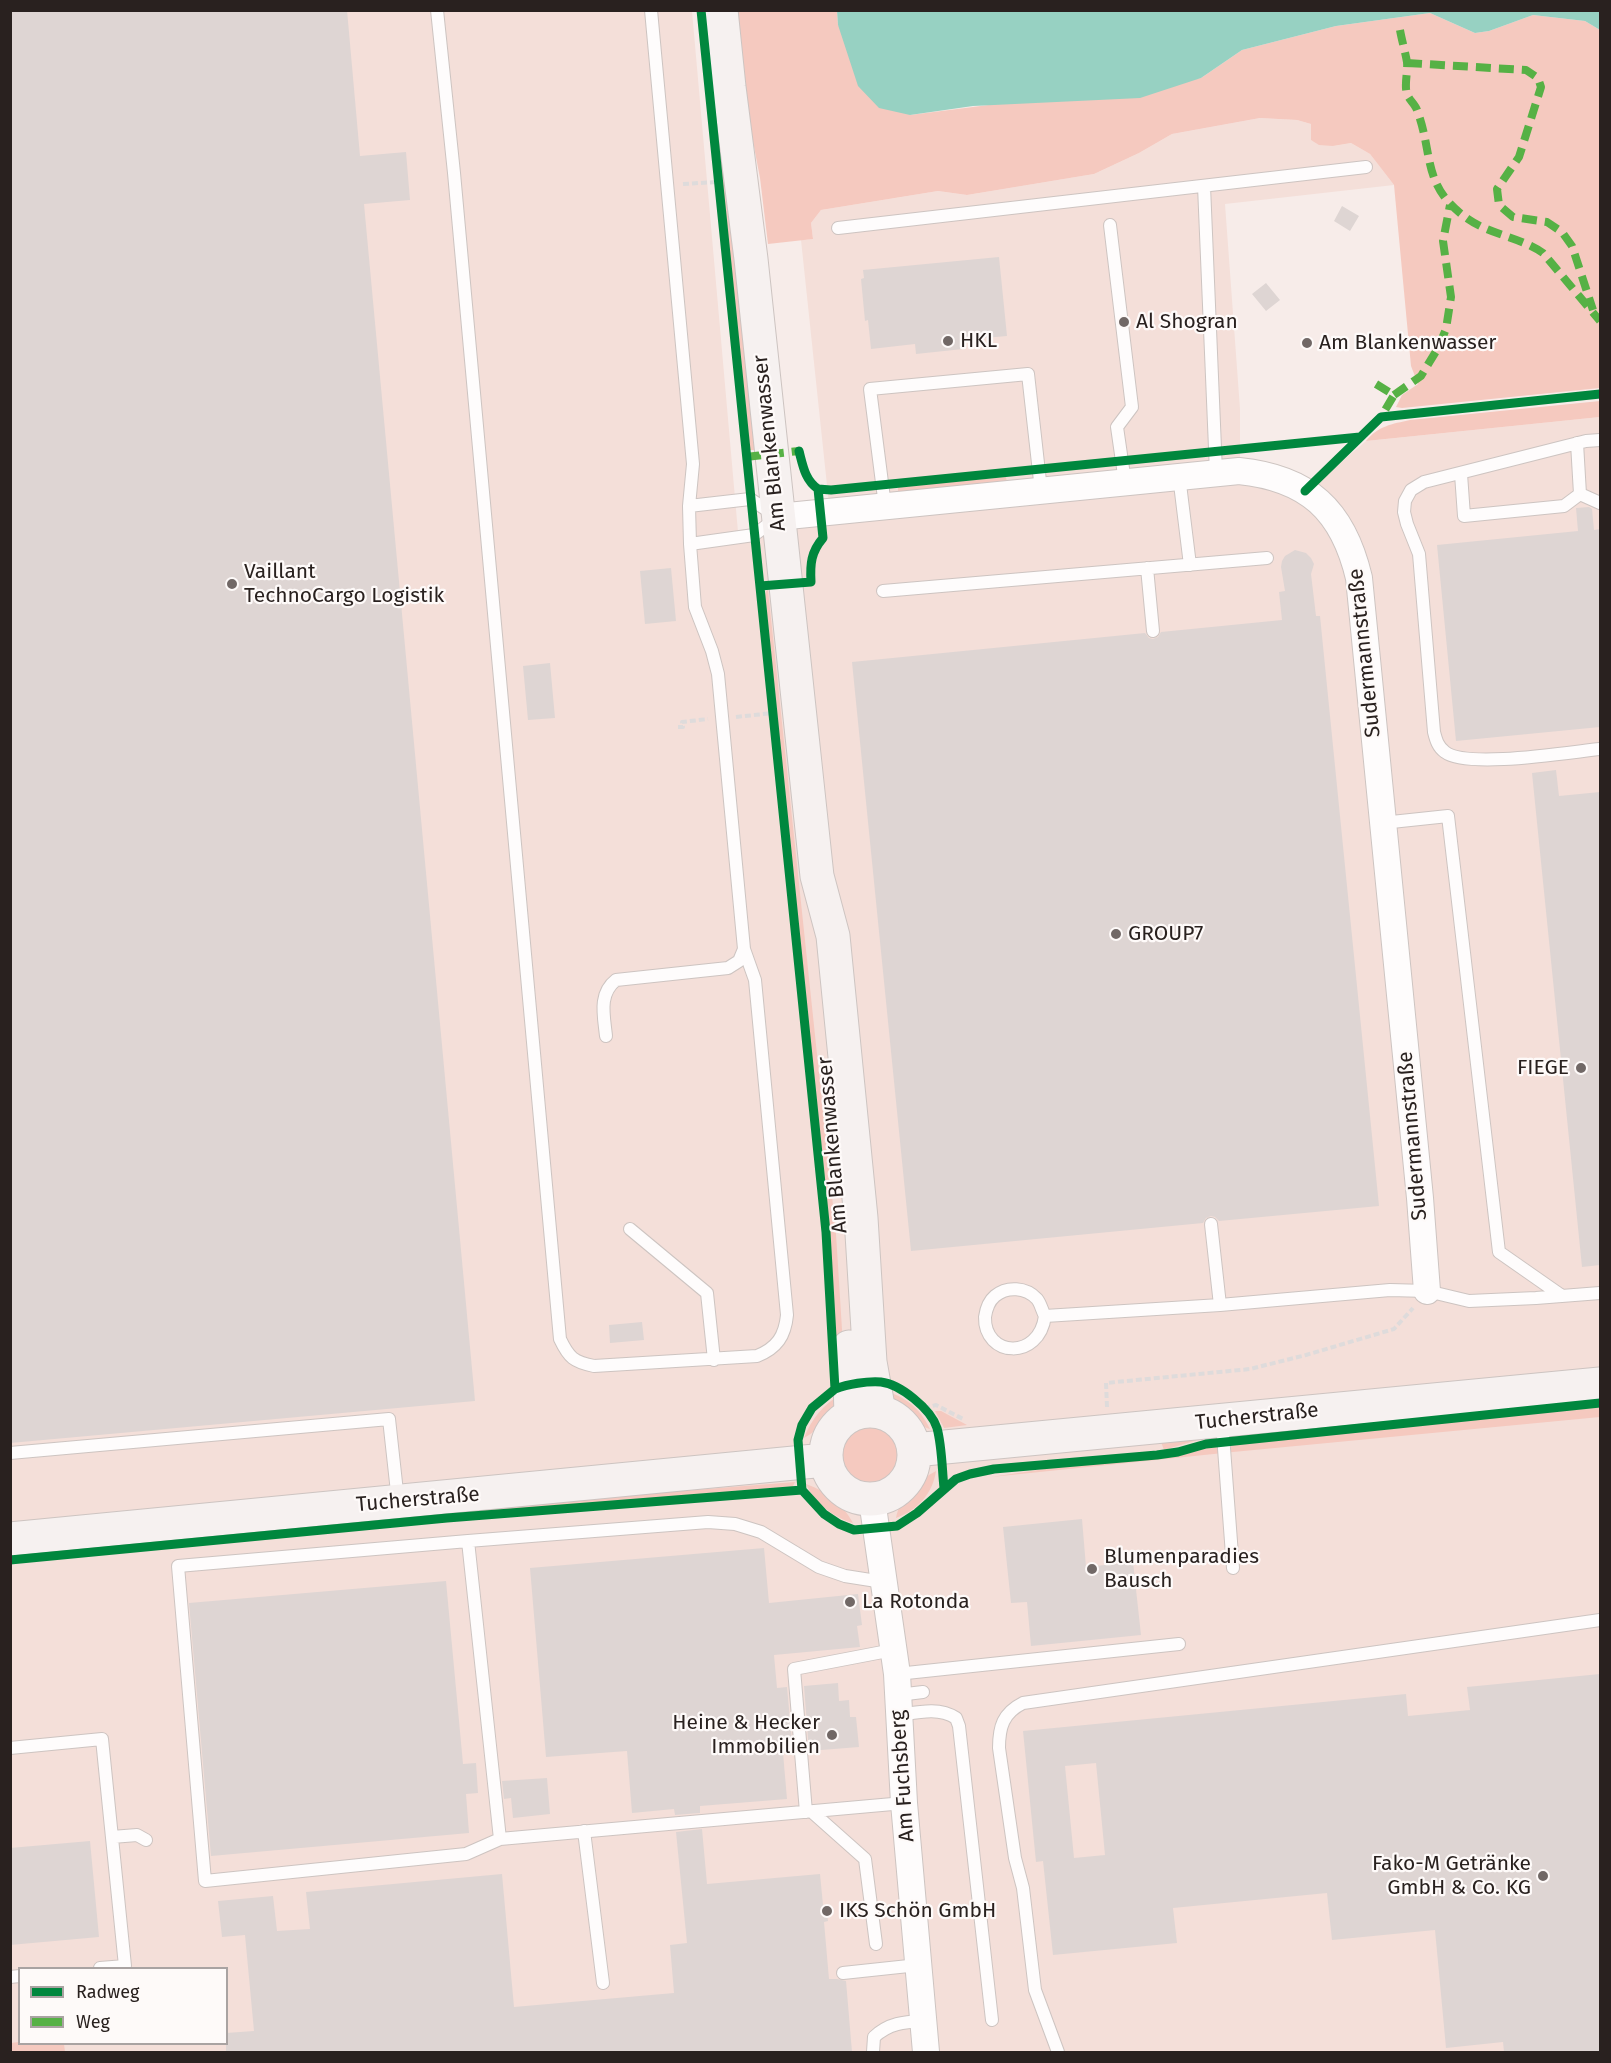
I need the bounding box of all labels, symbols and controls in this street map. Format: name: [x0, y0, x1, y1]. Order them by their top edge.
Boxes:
place label: Al Shogran: [1136, 309, 1238, 335]
marker: Al Shogran: [1117, 315, 1131, 329]
place label: HKL: [960, 328, 997, 354]
place label: Am Blankenwasser: [1319, 330, 1496, 356]
marker: HKL: [941, 334, 955, 348]
marker: Am Blankenwasser: [1300, 336, 1314, 350]
street label: Am Blankenwasser: [748, 353, 792, 533]
place label: Vaillant TechnoCargo Logistik: [244, 559, 444, 609]
street label: Sudermannstraße: [1344, 567, 1386, 739]
marker: Vaillant TechnoCargo Logistik: [225, 577, 239, 591]
place label: GROUP7: [1128, 921, 1203, 947]
marker: GROUP7: [1109, 927, 1123, 941]
street label: Sudermannstraße: [1393, 1050, 1433, 1222]
place label: FIEGE: [1517, 1055, 1569, 1081]
street label: Am Blankenwasser: [813, 1056, 853, 1234]
marker: FIEGE: [1574, 1061, 1588, 1075]
street label: Tucherstraße: [1194, 1398, 1320, 1436]
street label: Tucherstraße: [355, 1482, 481, 1518]
place label: Blumenparadies Bausch: [1104, 1544, 1259, 1594]
marker: Blumenparadies Bausch: [1085, 1562, 1099, 1576]
place label: La Rotonda: [862, 1589, 970, 1615]
marker: La Rotonda: [843, 1595, 857, 1609]
street label: Am Fuchsberg: [886, 1709, 920, 1843]
place label: Heine & Hecker Immobilien: [672, 1710, 820, 1760]
marker: Heine & Hecker Immobilien: [825, 1728, 839, 1742]
place label: Fako-M Getränke GmbH & Co. KG: [1372, 1851, 1531, 1901]
marker: Fako-M Getränke GmbH & Co. KG: [1536, 1869, 1550, 1883]
place label: IKS Schön GmbH: [839, 1898, 996, 1924]
marker: IKS Schön GmbH: [820, 1904, 834, 1918]
legend: [18, 1967, 228, 2045]
text: Radweg: [76, 1981, 139, 2003]
text: Weg: [76, 2011, 110, 2033]

